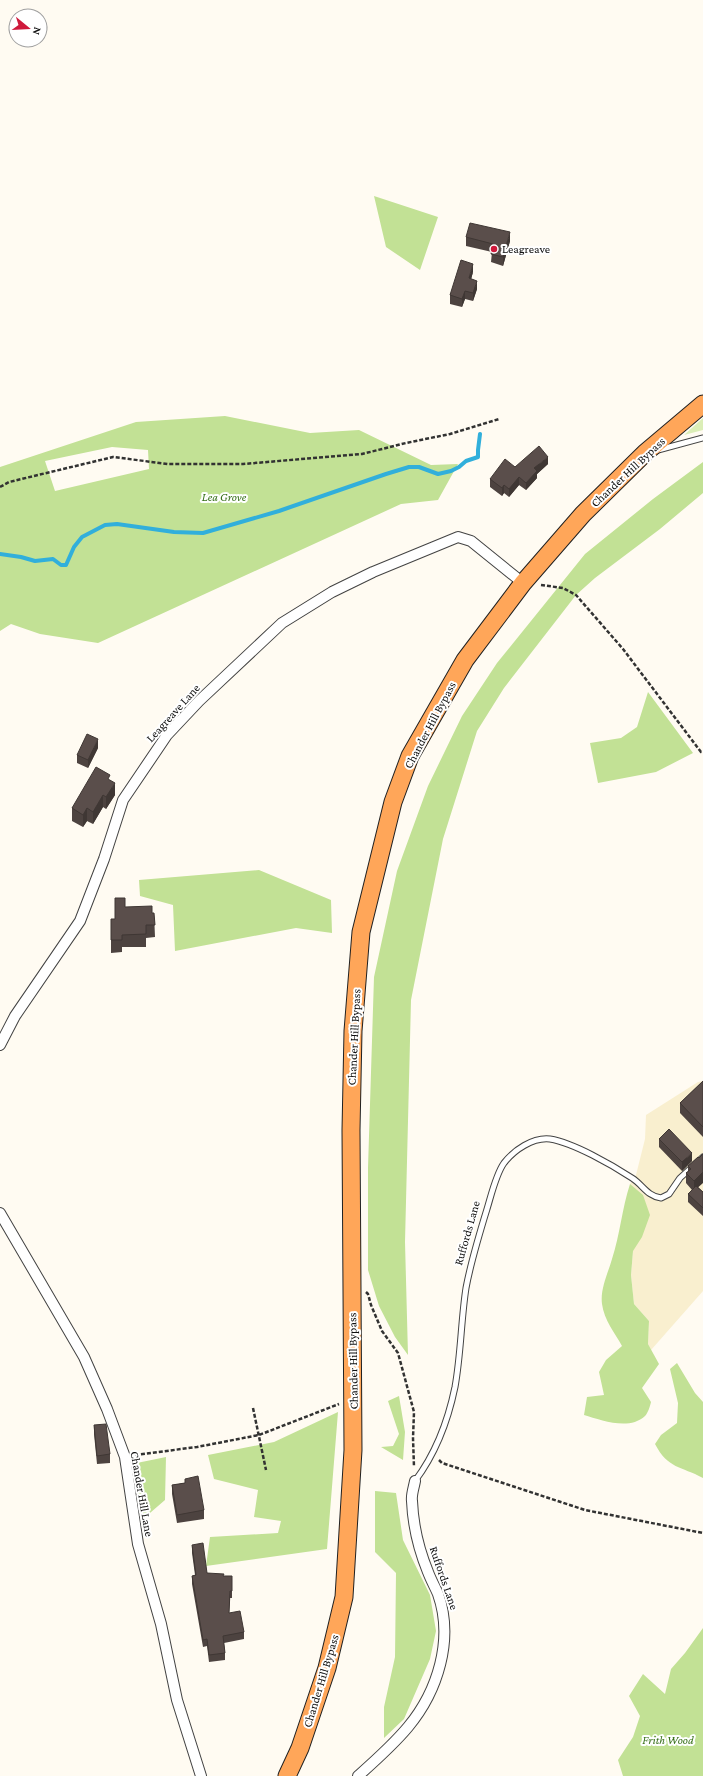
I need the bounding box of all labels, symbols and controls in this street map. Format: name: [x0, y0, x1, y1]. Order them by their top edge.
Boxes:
north arrow: [8, 8, 48, 48]
text: N: [30, 26, 44, 37]
place label: Leagreave: [502, 242, 550, 256]
marker: Leagreave: [489, 244, 499, 254]
street label: Chander Hill Bypass: [588, 434, 668, 510]
park label: Lea Grove: [202, 490, 247, 504]
street label: Chander Hill Bypass: [401, 679, 459, 771]
street label: Leagreave Lane: [143, 681, 203, 745]
street label: Chander Hill Bypass: [344, 988, 364, 1086]
street label: Ruffords Lane: [451, 1199, 483, 1267]
street label: Chander Hill Bypass: [345, 1312, 361, 1409]
street label: Chander Hill Lane: [128, 1450, 156, 1538]
street label: Ruffords Lane: [427, 1544, 461, 1612]
street label: Chander Hill Bypass: [300, 1632, 342, 1729]
park label: Frith Wood: [642, 1733, 694, 1747]

